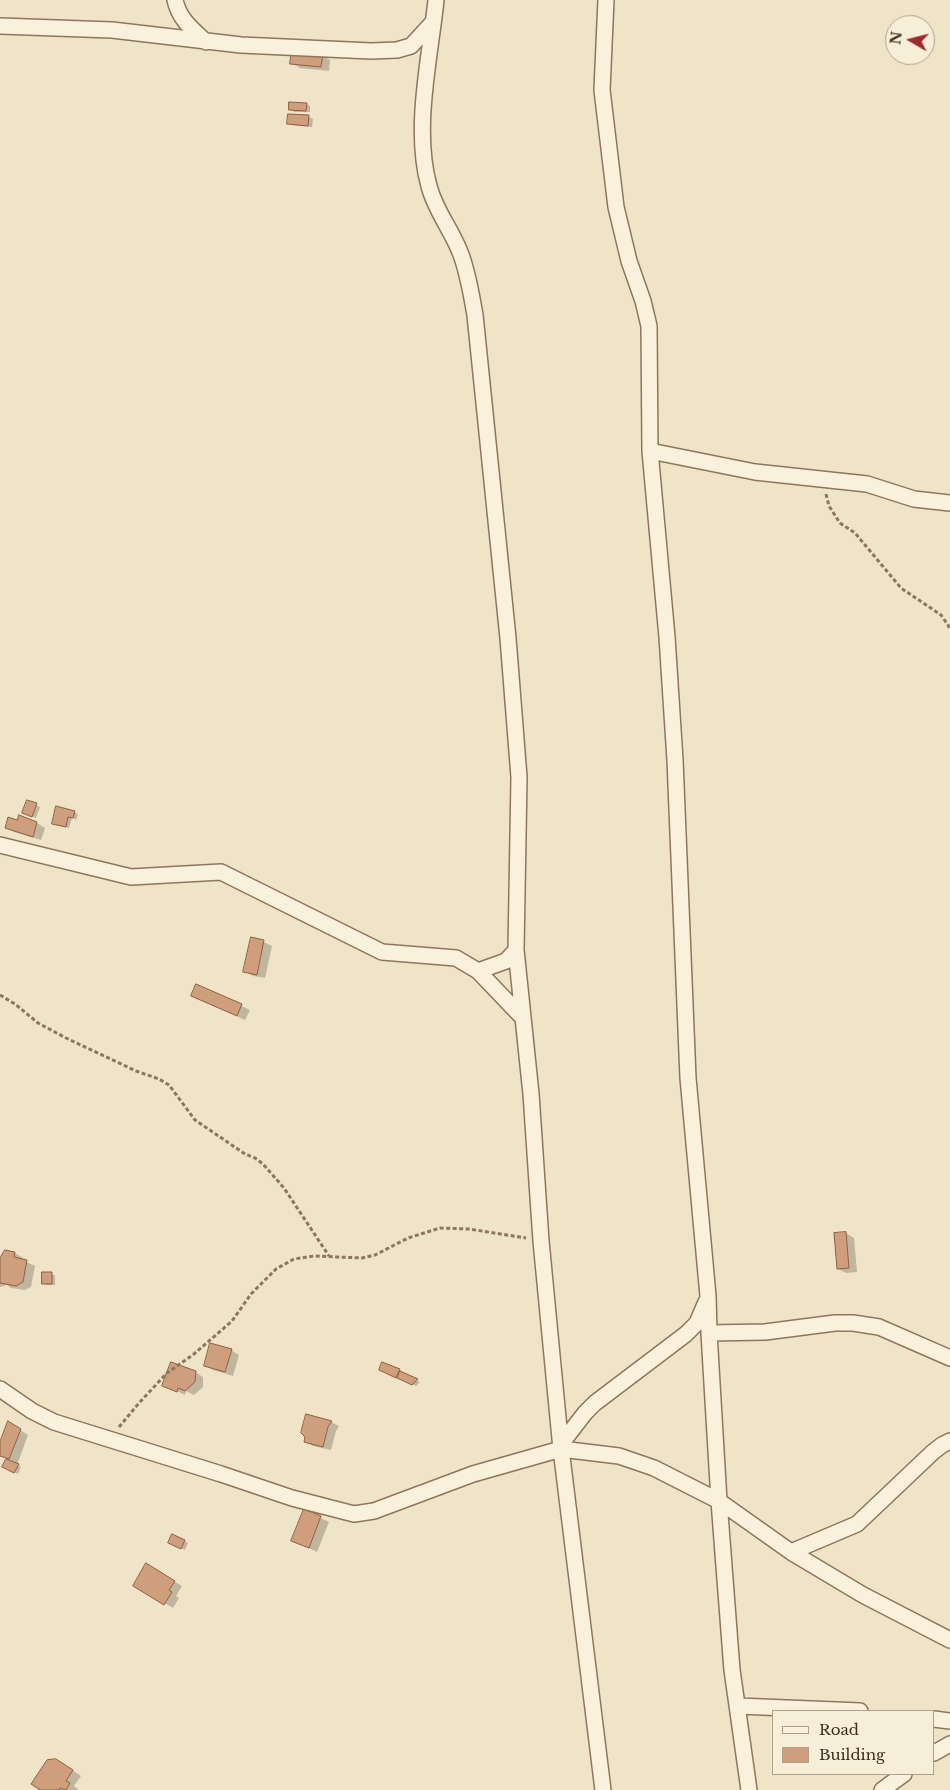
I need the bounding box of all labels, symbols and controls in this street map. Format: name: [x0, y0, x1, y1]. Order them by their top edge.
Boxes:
north arrow: [885, 15, 935, 65]
text: N: [886, 30, 906, 46]
legend: [772, 1710, 935, 1775]
text: Road: [819, 1720, 859, 1739]
text: Building: [819, 1745, 885, 1764]

